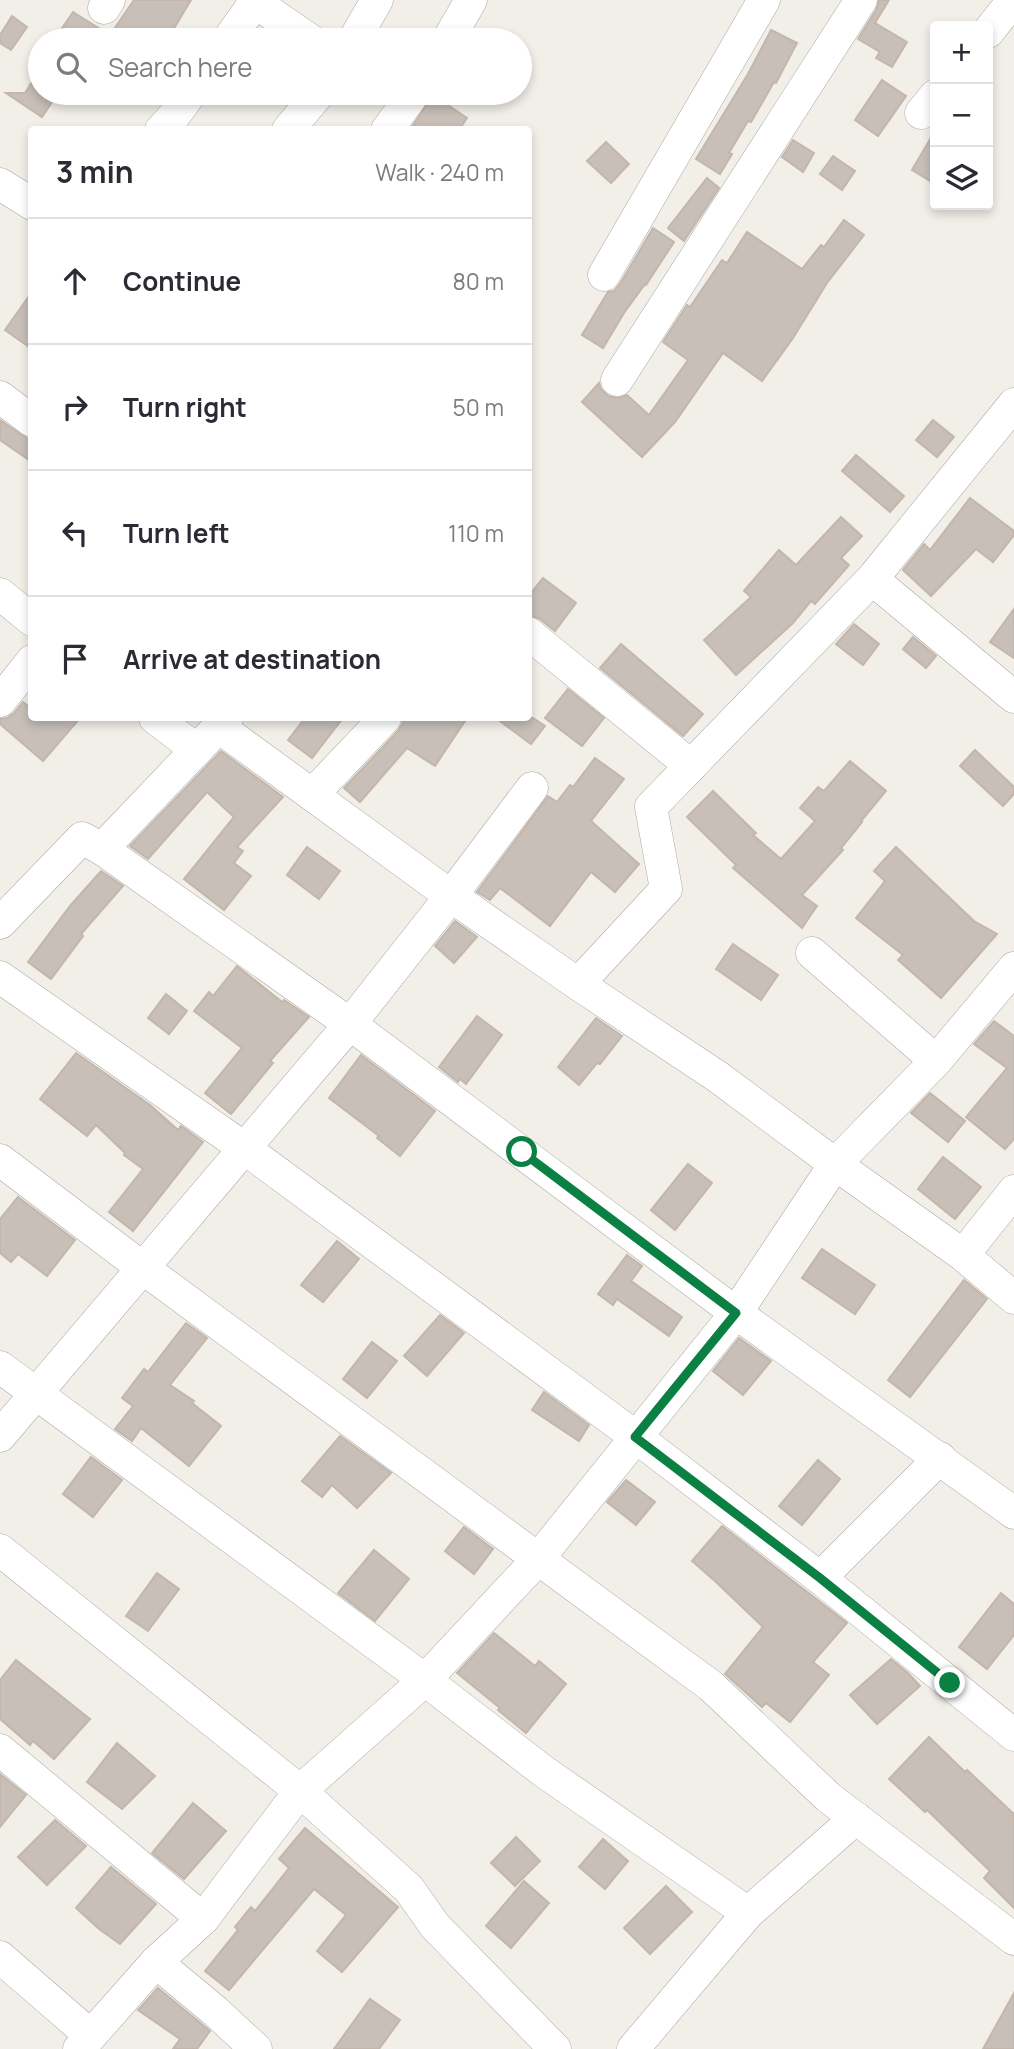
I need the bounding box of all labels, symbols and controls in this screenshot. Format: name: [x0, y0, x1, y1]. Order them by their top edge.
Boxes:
map controls: [930, 21, 993, 210]
button: +: [930, 21, 993, 84]
search box: [28, 28, 532, 105]
icon: search: [52, 48, 90, 86]
text: Search here: [108, 49, 253, 85]
button: −: [930, 84, 993, 147]
button: layers: [930, 147, 993, 210]
text: 3 min: [56, 151, 134, 192]
text: Walk · 240 m: [375, 156, 504, 188]
icon: ahead: [56, 262, 94, 300]
text: Continue: [123, 263, 241, 299]
text: 80 m: [453, 265, 504, 297]
icon: right: [56, 388, 94, 426]
text: Turn right: [123, 389, 247, 425]
text: 50 m: [453, 391, 504, 423]
icon: left: [56, 514, 94, 552]
text: Turn left: [123, 515, 230, 551]
text: 110 m: [448, 517, 504, 549]
icon: arrive: [56, 640, 94, 678]
text: Arrive at destination: [123, 641, 381, 677]
route start: [506, 1136, 537, 1167]
route end: [934, 1667, 965, 1698]

